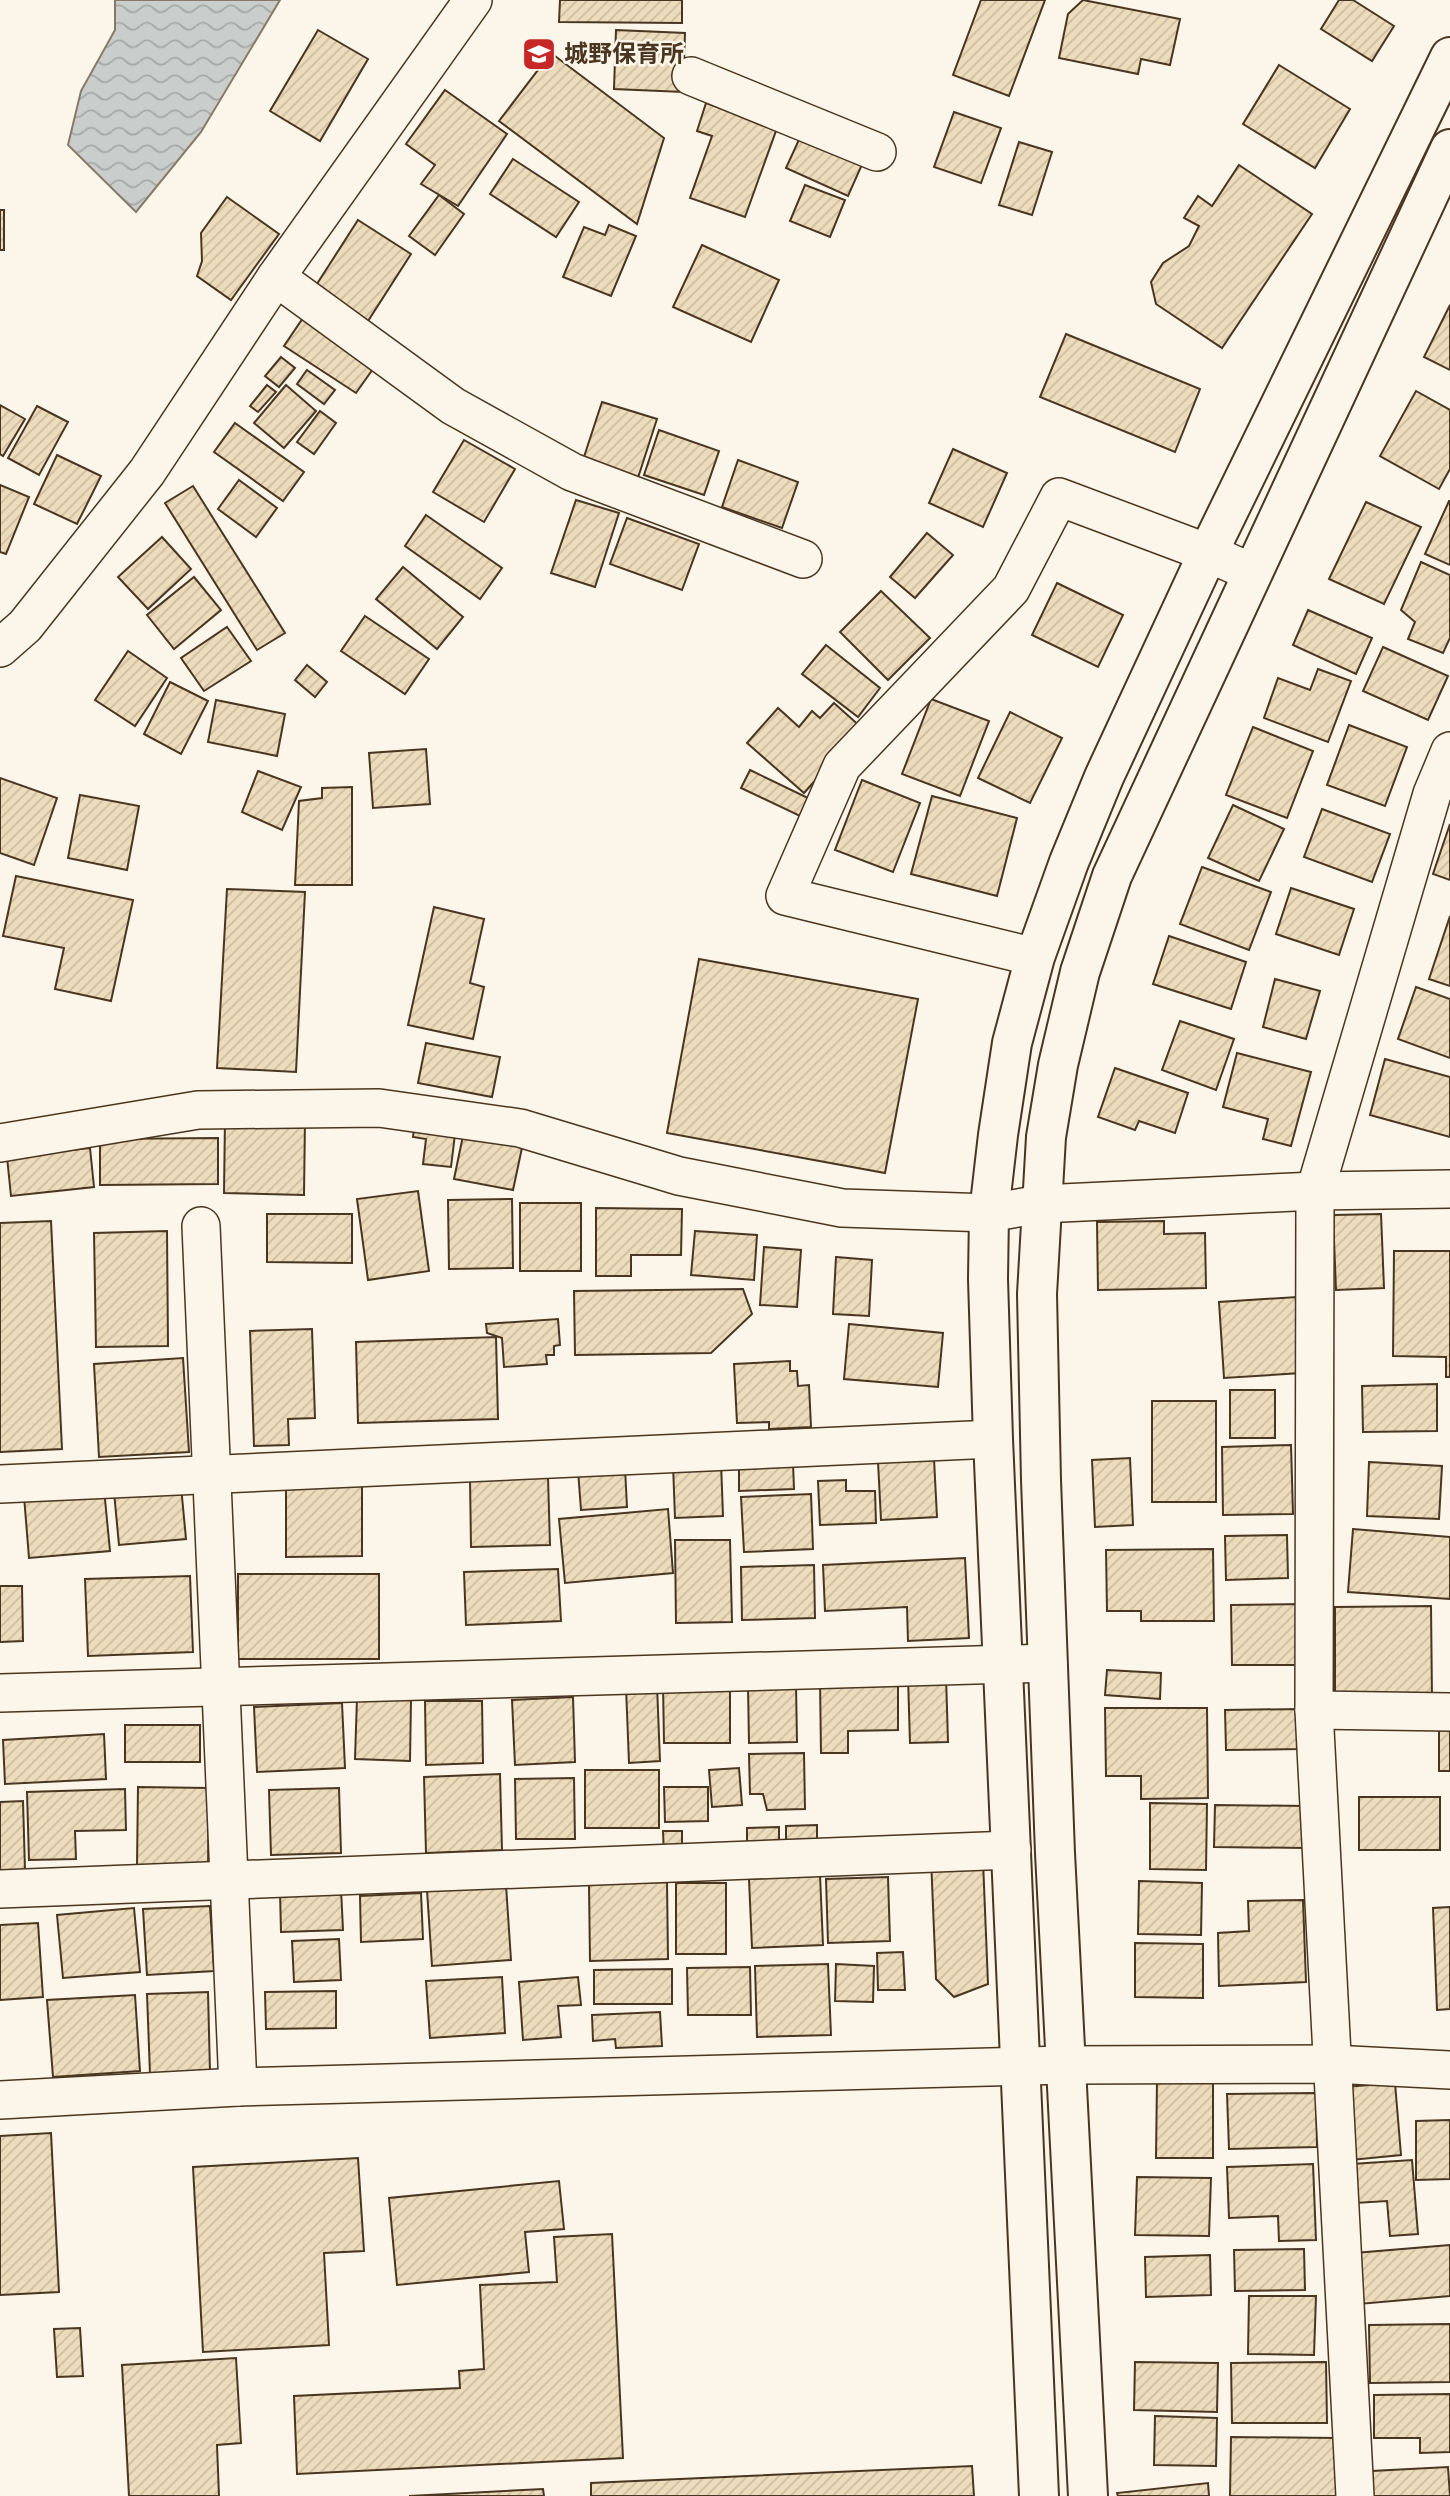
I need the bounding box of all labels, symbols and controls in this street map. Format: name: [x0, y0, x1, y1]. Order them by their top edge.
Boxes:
school or university icon: 城野保育所: [520, 35, 558, 73]
place label: 城野保育所: [564, 40, 684, 68]

